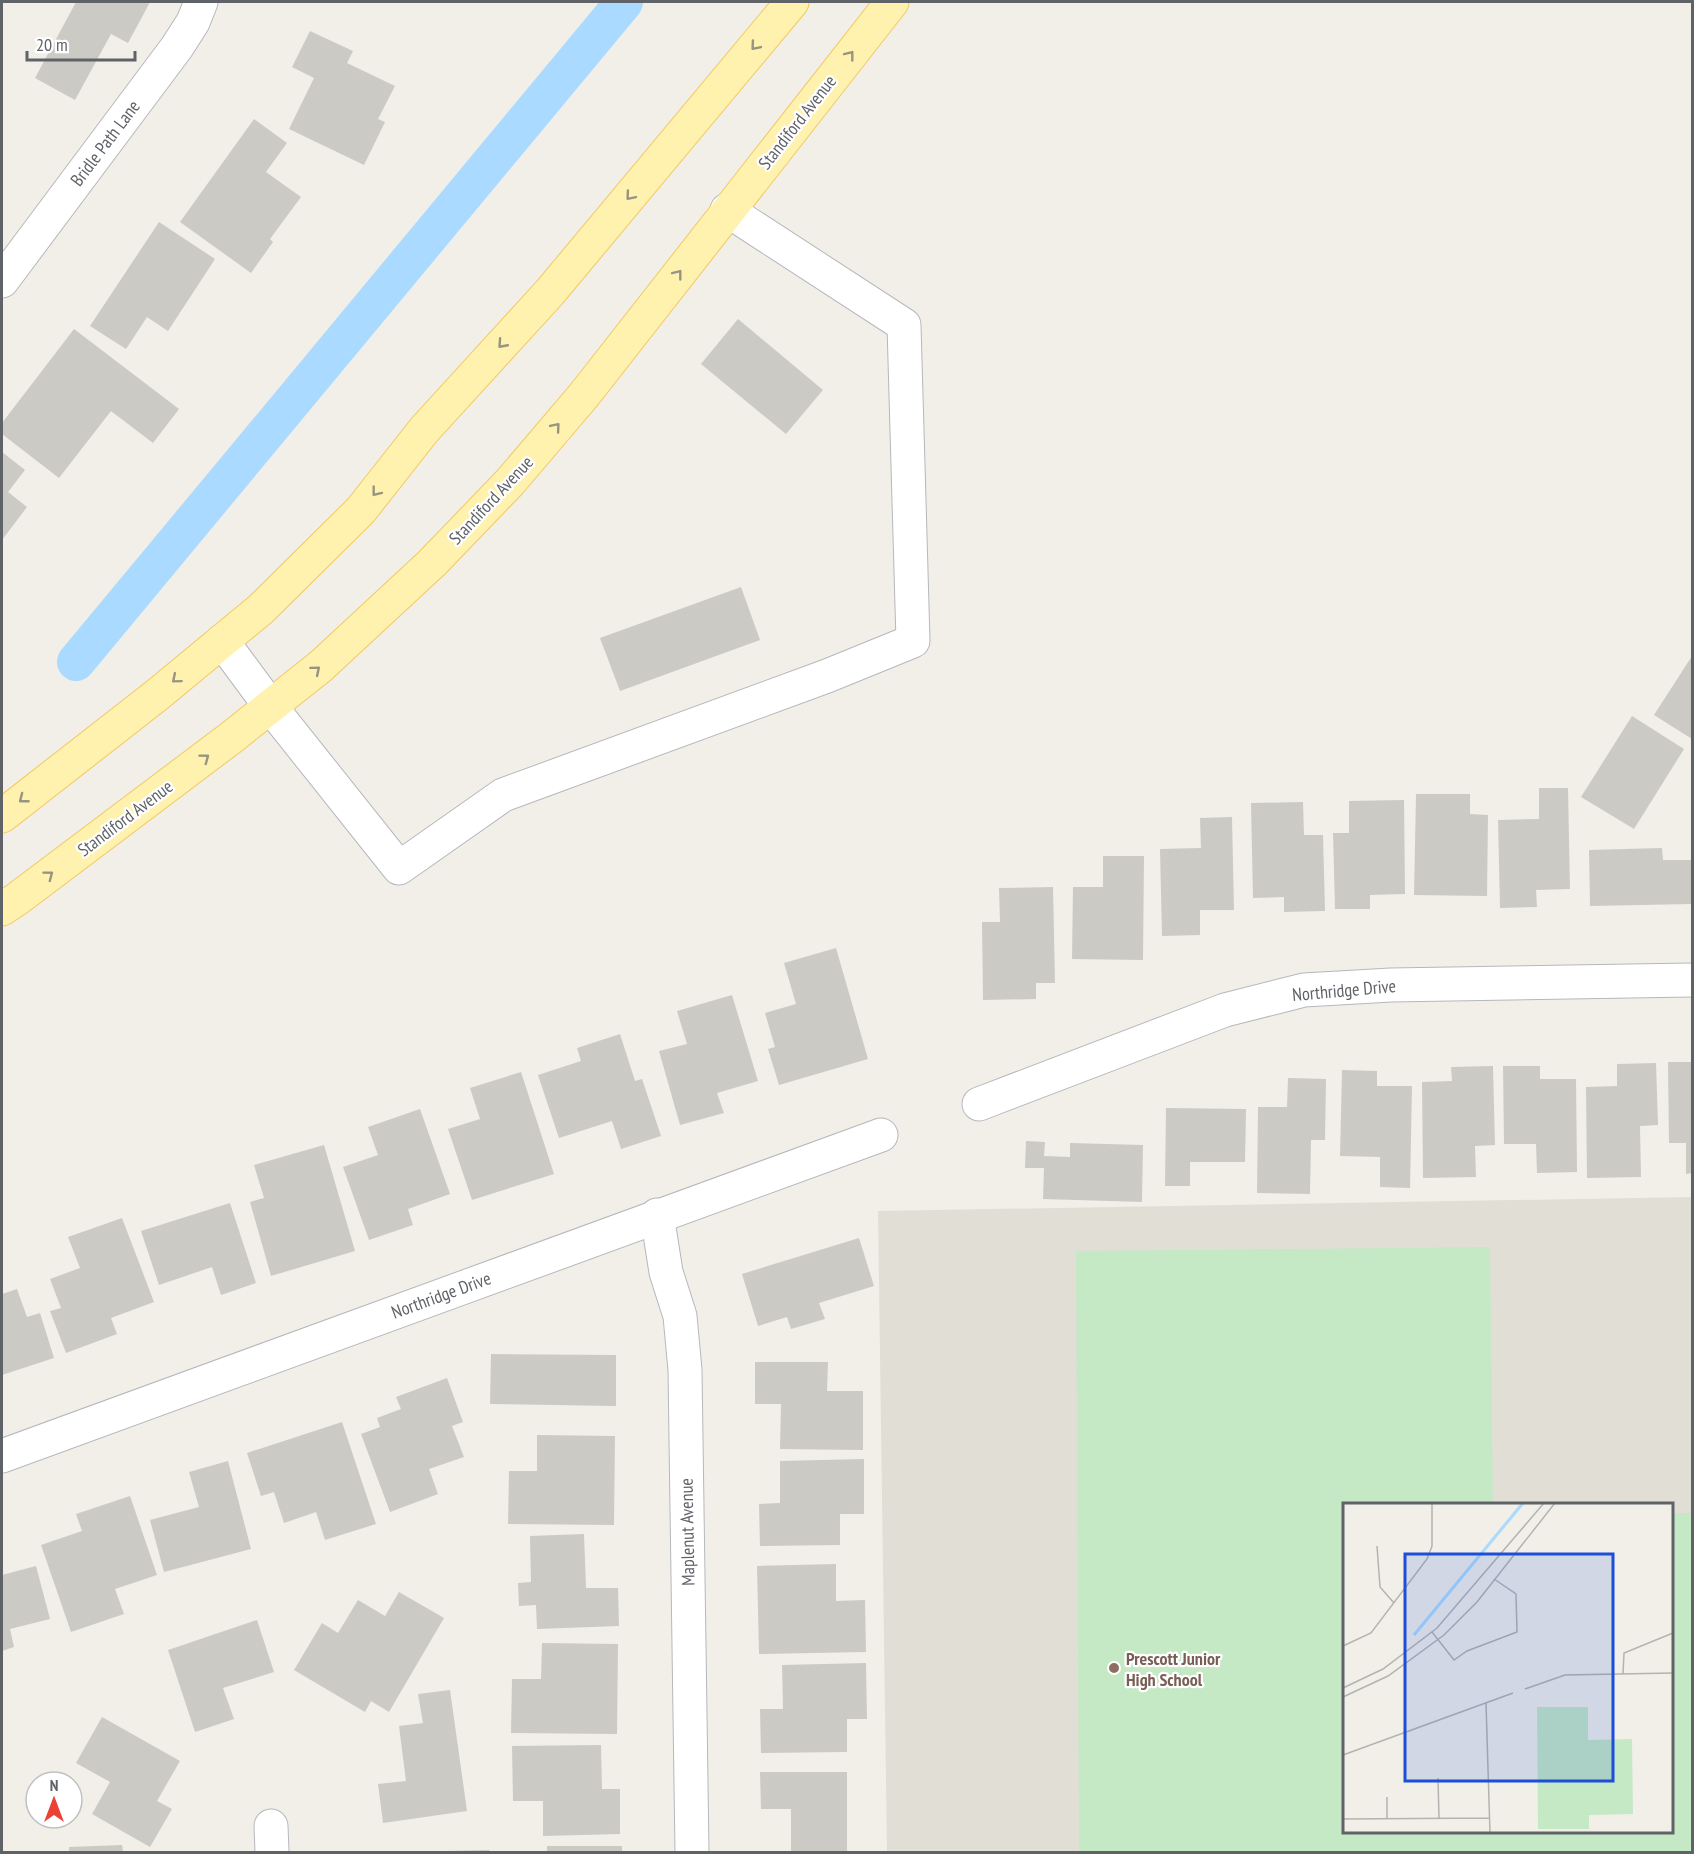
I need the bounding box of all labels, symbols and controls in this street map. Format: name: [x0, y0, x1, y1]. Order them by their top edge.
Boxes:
scale bar: [27, 24, 135, 62]
text: 20 m: [36, 33, 68, 56]
one-way arrow: [751, 39, 762, 50]
one-way arrow: [843, 51, 854, 62]
street label: Standiford Avenue: [753, 70, 841, 174]
street label: Bridle Path Lane: [65, 95, 145, 191]
one-way arrow: [626, 189, 637, 200]
one-way arrow: [670, 270, 681, 281]
one-way arrow: [499, 337, 510, 348]
one-way arrow: [549, 423, 560, 434]
street label: Standiford Avenue: [444, 451, 538, 549]
one-way arrow: [372, 485, 383, 496]
one-way arrow: [309, 666, 320, 677]
one-way arrow: [172, 671, 183, 682]
one-way arrow: [198, 754, 209, 765]
street label: Standiford Avenue: [73, 775, 177, 861]
one-way arrow: [19, 792, 30, 803]
one-way arrow: [43, 871, 54, 882]
street label: Northridge Drive: [1291, 974, 1397, 1006]
street label: Northridge Drive: [388, 1266, 494, 1324]
street label: Maplenut Avenue: [675, 1478, 699, 1586]
inset map: [1343, 1503, 1673, 1833]
place label: Prescott Junior High School: [1126, 1647, 1221, 1691]
marker: Prescott Junior High School: [1107, 1661, 1121, 1675]
north arrow: [24, 1770, 84, 1830]
text: N: [50, 1775, 58, 1795]

